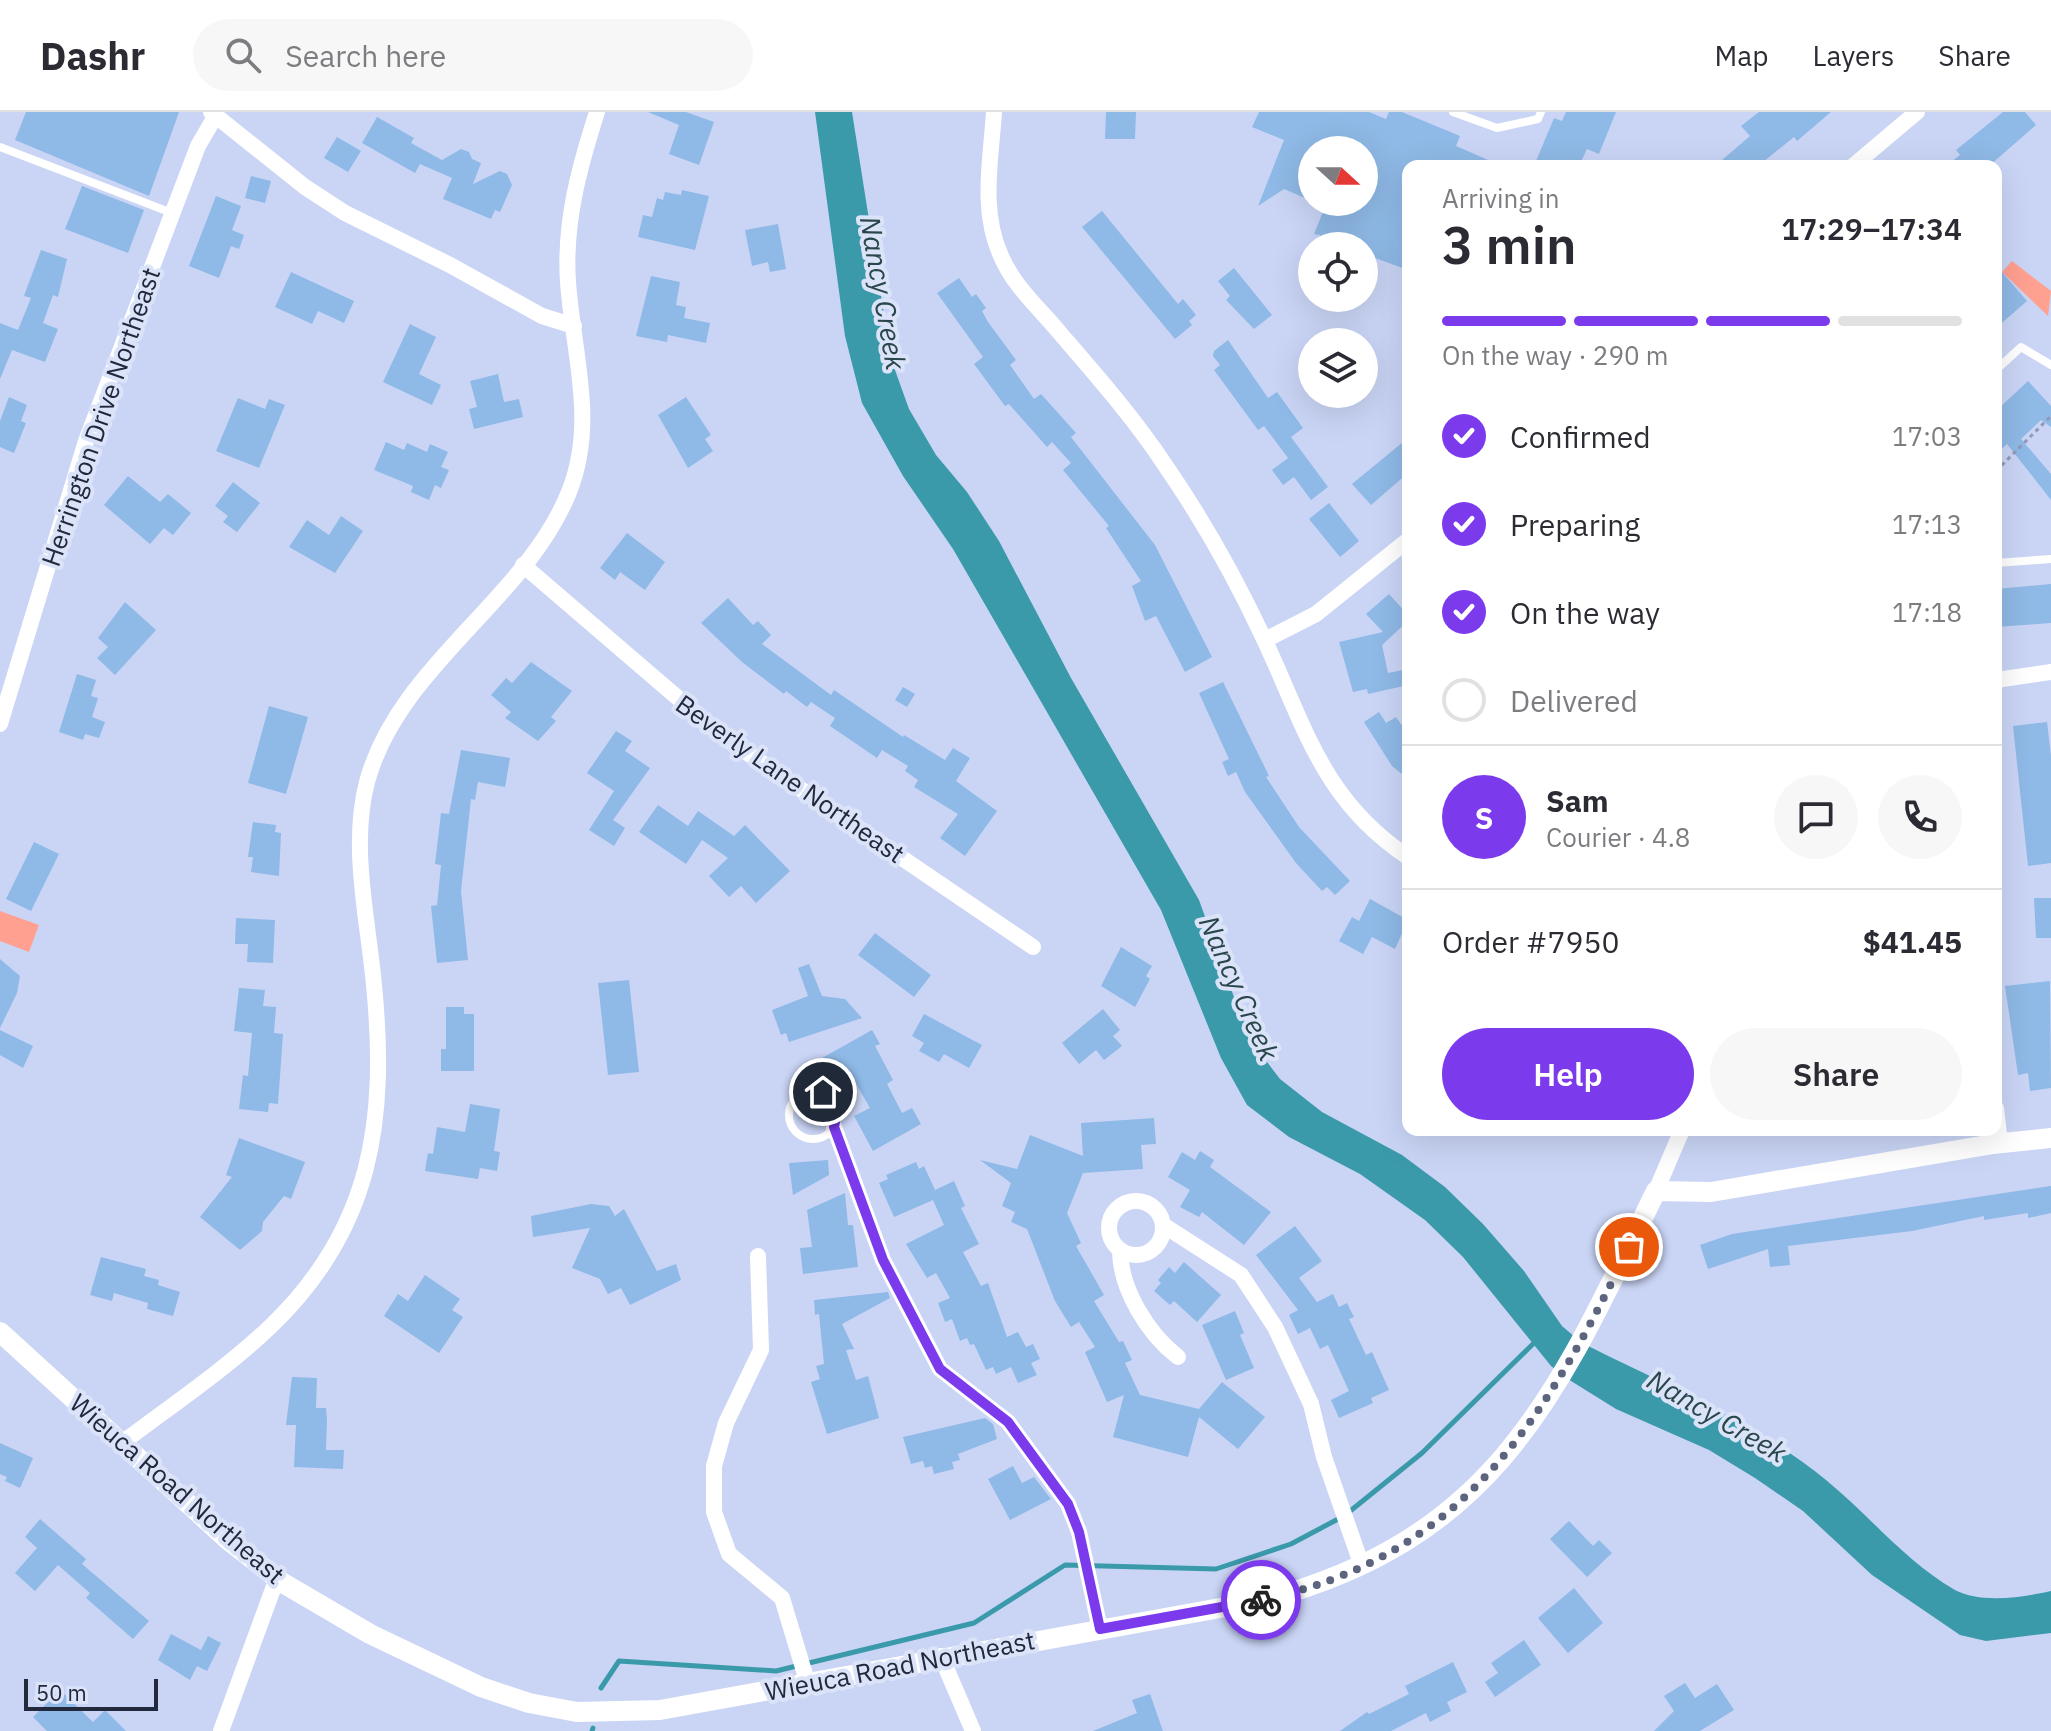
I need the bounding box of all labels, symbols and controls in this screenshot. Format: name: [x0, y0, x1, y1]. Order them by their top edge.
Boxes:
search box: [193, 19, 753, 91]
text: Dashr: [40, 31, 145, 80]
icon: search: [221, 33, 265, 77]
text: Search here: [285, 36, 446, 75]
text: Map: [1714, 37, 1768, 74]
text: Layers: [1812, 37, 1894, 74]
text: Share: [1938, 37, 2011, 74]
north arrow: [1298, 136, 1378, 216]
map controls: [1298, 136, 1378, 408]
text: Arriving in: [1442, 181, 1559, 215]
text: 17:29–17:34: [1781, 209, 1962, 248]
text: 3 min: [1442, 211, 1577, 278]
water label: Nancy Creek: [852, 213, 915, 373]
button: locate: [1298, 232, 1378, 312]
street label: Herrington Drive Northeast: [33, 263, 167, 571]
button: layers: [1298, 328, 1378, 408]
text: On the way · 290 m: [1442, 338, 1668, 372]
icon: check: [1442, 414, 1486, 458]
text: Confirmed: [1510, 417, 1651, 456]
text: 17:03: [1892, 419, 1962, 453]
icon: check: [1442, 502, 1486, 546]
text: Preparing: [1510, 505, 1640, 544]
text: 17:13: [1892, 507, 1962, 541]
icon: check: [1442, 590, 1486, 634]
text: On the way: [1510, 593, 1660, 632]
text: 17:18: [1892, 595, 1962, 629]
text: Delivered: [1510, 681, 1638, 720]
street label: Beverly Lane Northeast: [670, 686, 912, 870]
button: chat: [1774, 775, 1858, 859]
button: phone: [1878, 775, 1962, 859]
text: Sam: [1546, 781, 1609, 820]
text: S: [1475, 798, 1493, 837]
text: Courier · 4.8: [1546, 820, 1690, 854]
water label: Nancy Creek: [1191, 909, 1288, 1067]
text: Order #7950: [1442, 922, 1619, 961]
text: $41.45: [1863, 922, 1962, 961]
button: Help: [1442, 1028, 1694, 1120]
button: Share: [1710, 1028, 1962, 1120]
pin: [789, 1058, 857, 1126]
icon: home: [801, 1070, 845, 1114]
pin: [1595, 1213, 1663, 1281]
icon: bag: [1607, 1225, 1651, 1269]
water label: Nancy Creek: [1641, 1361, 1794, 1471]
street label: Wieuca Road Northeast: [63, 1386, 292, 1591]
courier: [1221, 1560, 1301, 1640]
icon: bike: [1239, 1578, 1283, 1622]
street label: Wieuca Road Northeast: [762, 1622, 1038, 1708]
scale bar: [24, 1675, 158, 1711]
text: 50 m: [36, 1678, 87, 1707]

